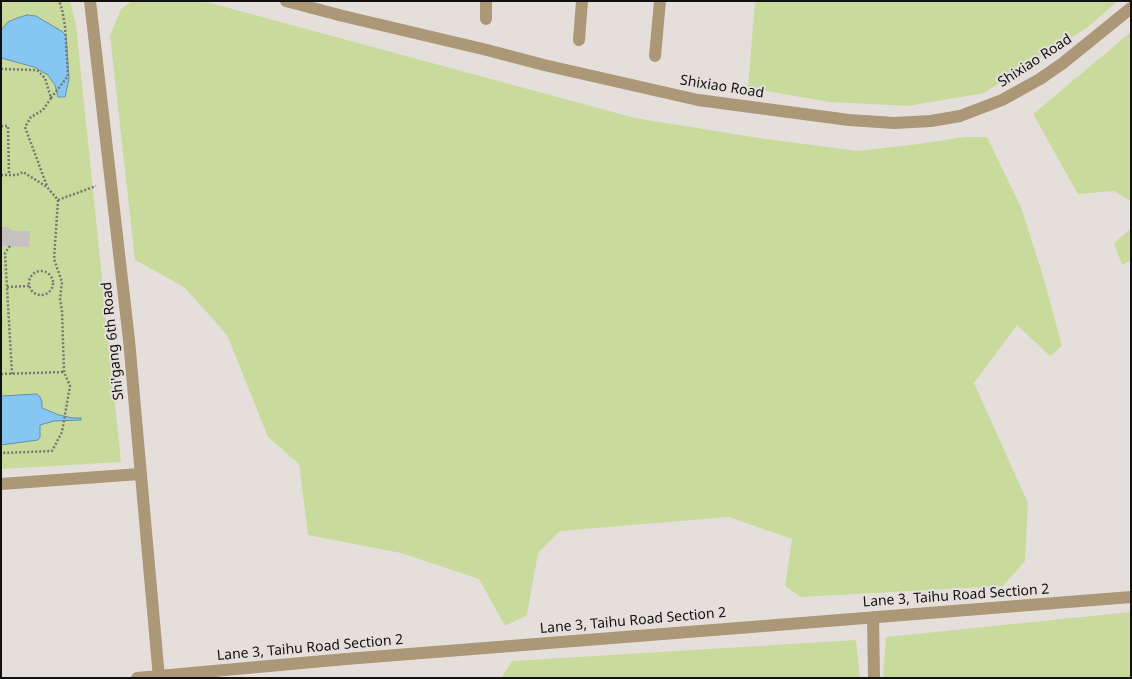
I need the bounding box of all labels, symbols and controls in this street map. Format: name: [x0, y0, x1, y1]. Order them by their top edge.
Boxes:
street label: Shixiao Road: [995, 31, 1075, 91]
street label: Shixiao Road: [679, 72, 765, 102]
street label: Shi'gang 6th Road: [98, 281, 128, 401]
street label: Lane 3, Taihu Road Section 2: [862, 581, 1050, 611]
street label: Lane 3, Taihu Road Section 2: [539, 604, 727, 638]
street label: Lane 3, Taihu Road Section 2: [216, 631, 404, 665]

